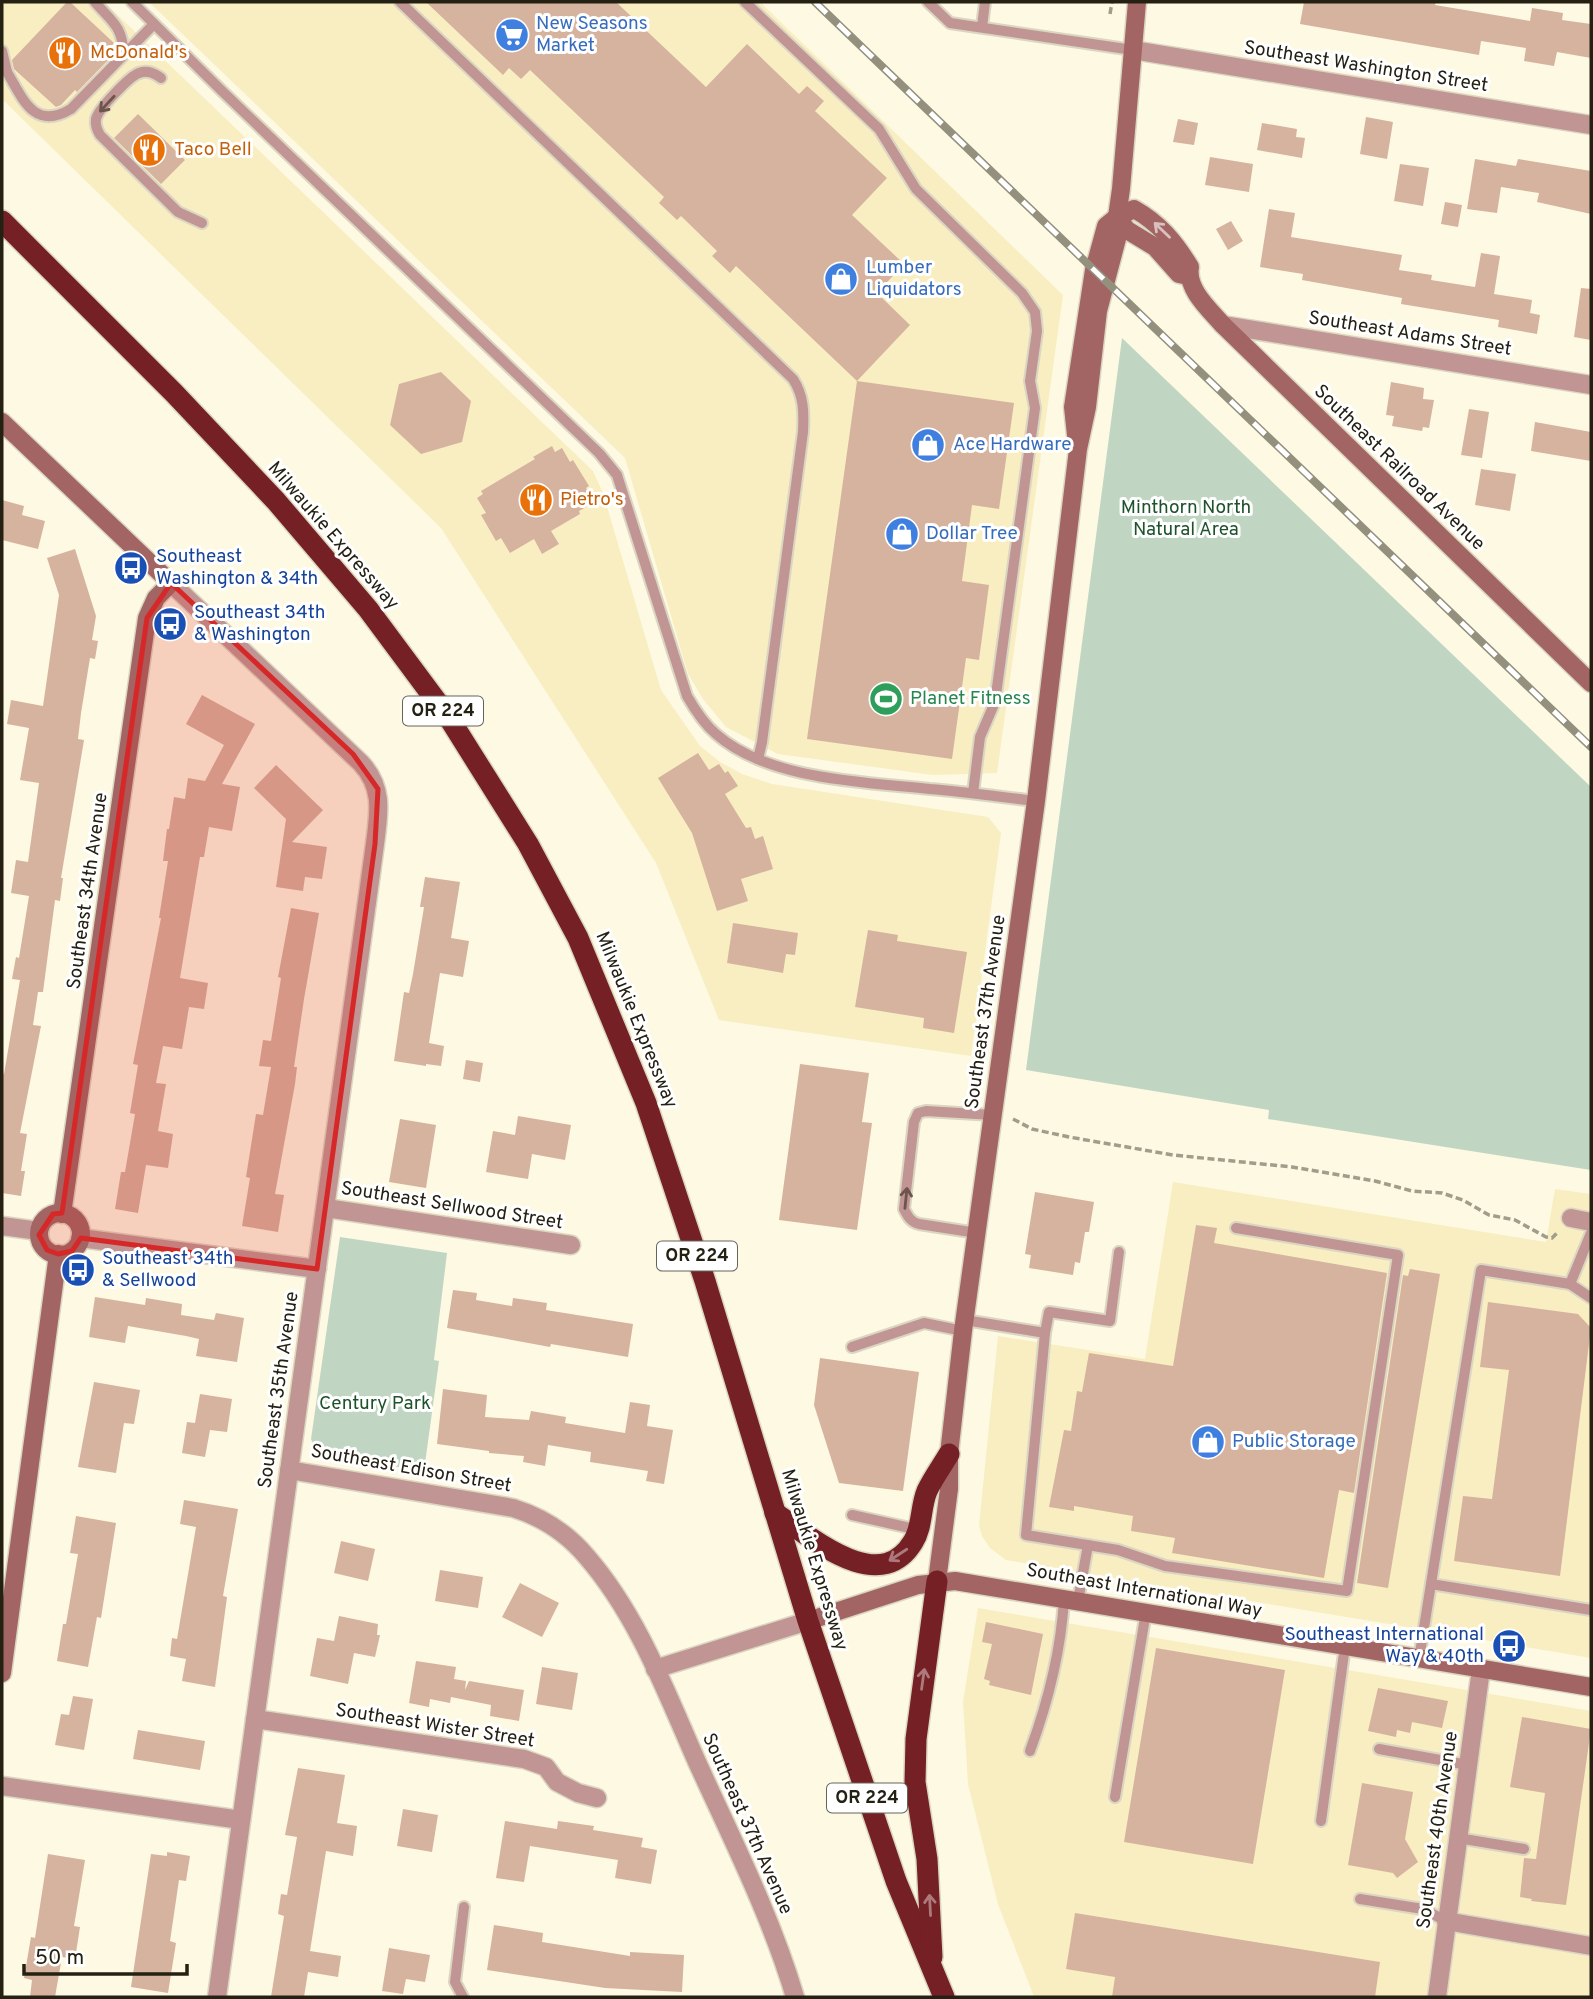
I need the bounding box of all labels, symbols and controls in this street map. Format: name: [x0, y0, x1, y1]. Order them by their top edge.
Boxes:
place label: New Seasons Market: [536, 12, 648, 58]
supermarket icon: New Seasons Market: [493, 16, 531, 54]
restaurant icon: McDonald's: [46, 34, 84, 72]
street label: Southeast Washington Street: [1242, 36, 1490, 98]
place label: McDonald's: [90, 41, 188, 65]
one-way arrow: [99, 95, 115, 113]
restaurant icon: Taco Bell: [130, 131, 168, 169]
place label: Taco Bell: [174, 138, 252, 162]
one-way arrow: [1154, 222, 1171, 239]
place label: Lumber Liquidators: [866, 256, 962, 302]
shop icon: Lumber Liquidators: [822, 260, 860, 298]
street label: Southeast Adams Street: [1307, 306, 1513, 362]
street label: Southeast Railroad Avenue: [1308, 380, 1490, 556]
shop icon: Ace Hardware: [909, 426, 947, 464]
place label: Ace Hardware: [953, 433, 1071, 457]
street label: Milwaukie Expressway: [262, 457, 404, 615]
restaurant icon: Pietro's: [517, 481, 555, 519]
place label: Pietro's: [560, 488, 624, 512]
park label: Minthorn North Natural Area: [1121, 496, 1251, 542]
shop icon: Dollar Tree: [883, 515, 921, 553]
place label: Dollar Tree: [926, 522, 1018, 546]
place label: Southeast Washington & 34th: [156, 545, 318, 591]
bus stop icon: Southeast Washington & 34th: [112, 549, 150, 587]
place label: Southeast 34th & Washington: [194, 601, 325, 647]
bus stop icon: Southeast 34th & Washington: [151, 605, 189, 643]
sports icon: Planet Fitness: [867, 680, 905, 718]
place label: Planet Fitness: [910, 687, 1031, 711]
road number: OR 224: [403, 696, 483, 726]
street label: Southeast 34th Avenue: [62, 791, 114, 991]
street label: Southeast 37th Avenue: [960, 913, 1012, 1111]
street label: Milwaukie Expressway: [590, 928, 682, 1112]
street label: Southeast Sellwood Street: [339, 1177, 565, 1235]
one-way arrow: [900, 1187, 913, 1209]
road number: OR 224: [657, 1241, 737, 1270]
place label: Southeast 34th & Sellwood: [102, 1247, 233, 1293]
bus stop icon: Southeast 34th & Sellwood: [59, 1251, 97, 1289]
street label: Southeast 35th Avenue: [253, 1290, 305, 1490]
park label: Century Park: [319, 1392, 431, 1416]
shop icon: Public Storage: [1189, 1423, 1227, 1461]
place label: Public Storage: [1232, 1430, 1356, 1454]
street label: Southeast Edison Street: [309, 1440, 513, 1498]
street label: Milwaukie Expressway: [775, 1466, 853, 1654]
one-way arrow: [889, 1548, 908, 1563]
street label: Southeast International Way: [1024, 1558, 1264, 1624]
place label: Southeast International Way & 40th: [1285, 1623, 1484, 1669]
bus stop icon: Southeast International Way & 40th: [1490, 1627, 1528, 1665]
one-way arrow: [917, 1668, 930, 1690]
street label: Southeast Wister Street: [334, 1698, 536, 1754]
street label: Southeast 37th Avenue: [696, 1730, 798, 1918]
street label: Southeast 40th Avenue: [1412, 1730, 1464, 1930]
road number: OR 224: [827, 1783, 907, 1812]
one-way arrow: [923, 1893, 936, 1916]
scale bar: [24, 1932, 187, 1976]
text: 50 m: [35, 1945, 84, 1972]

